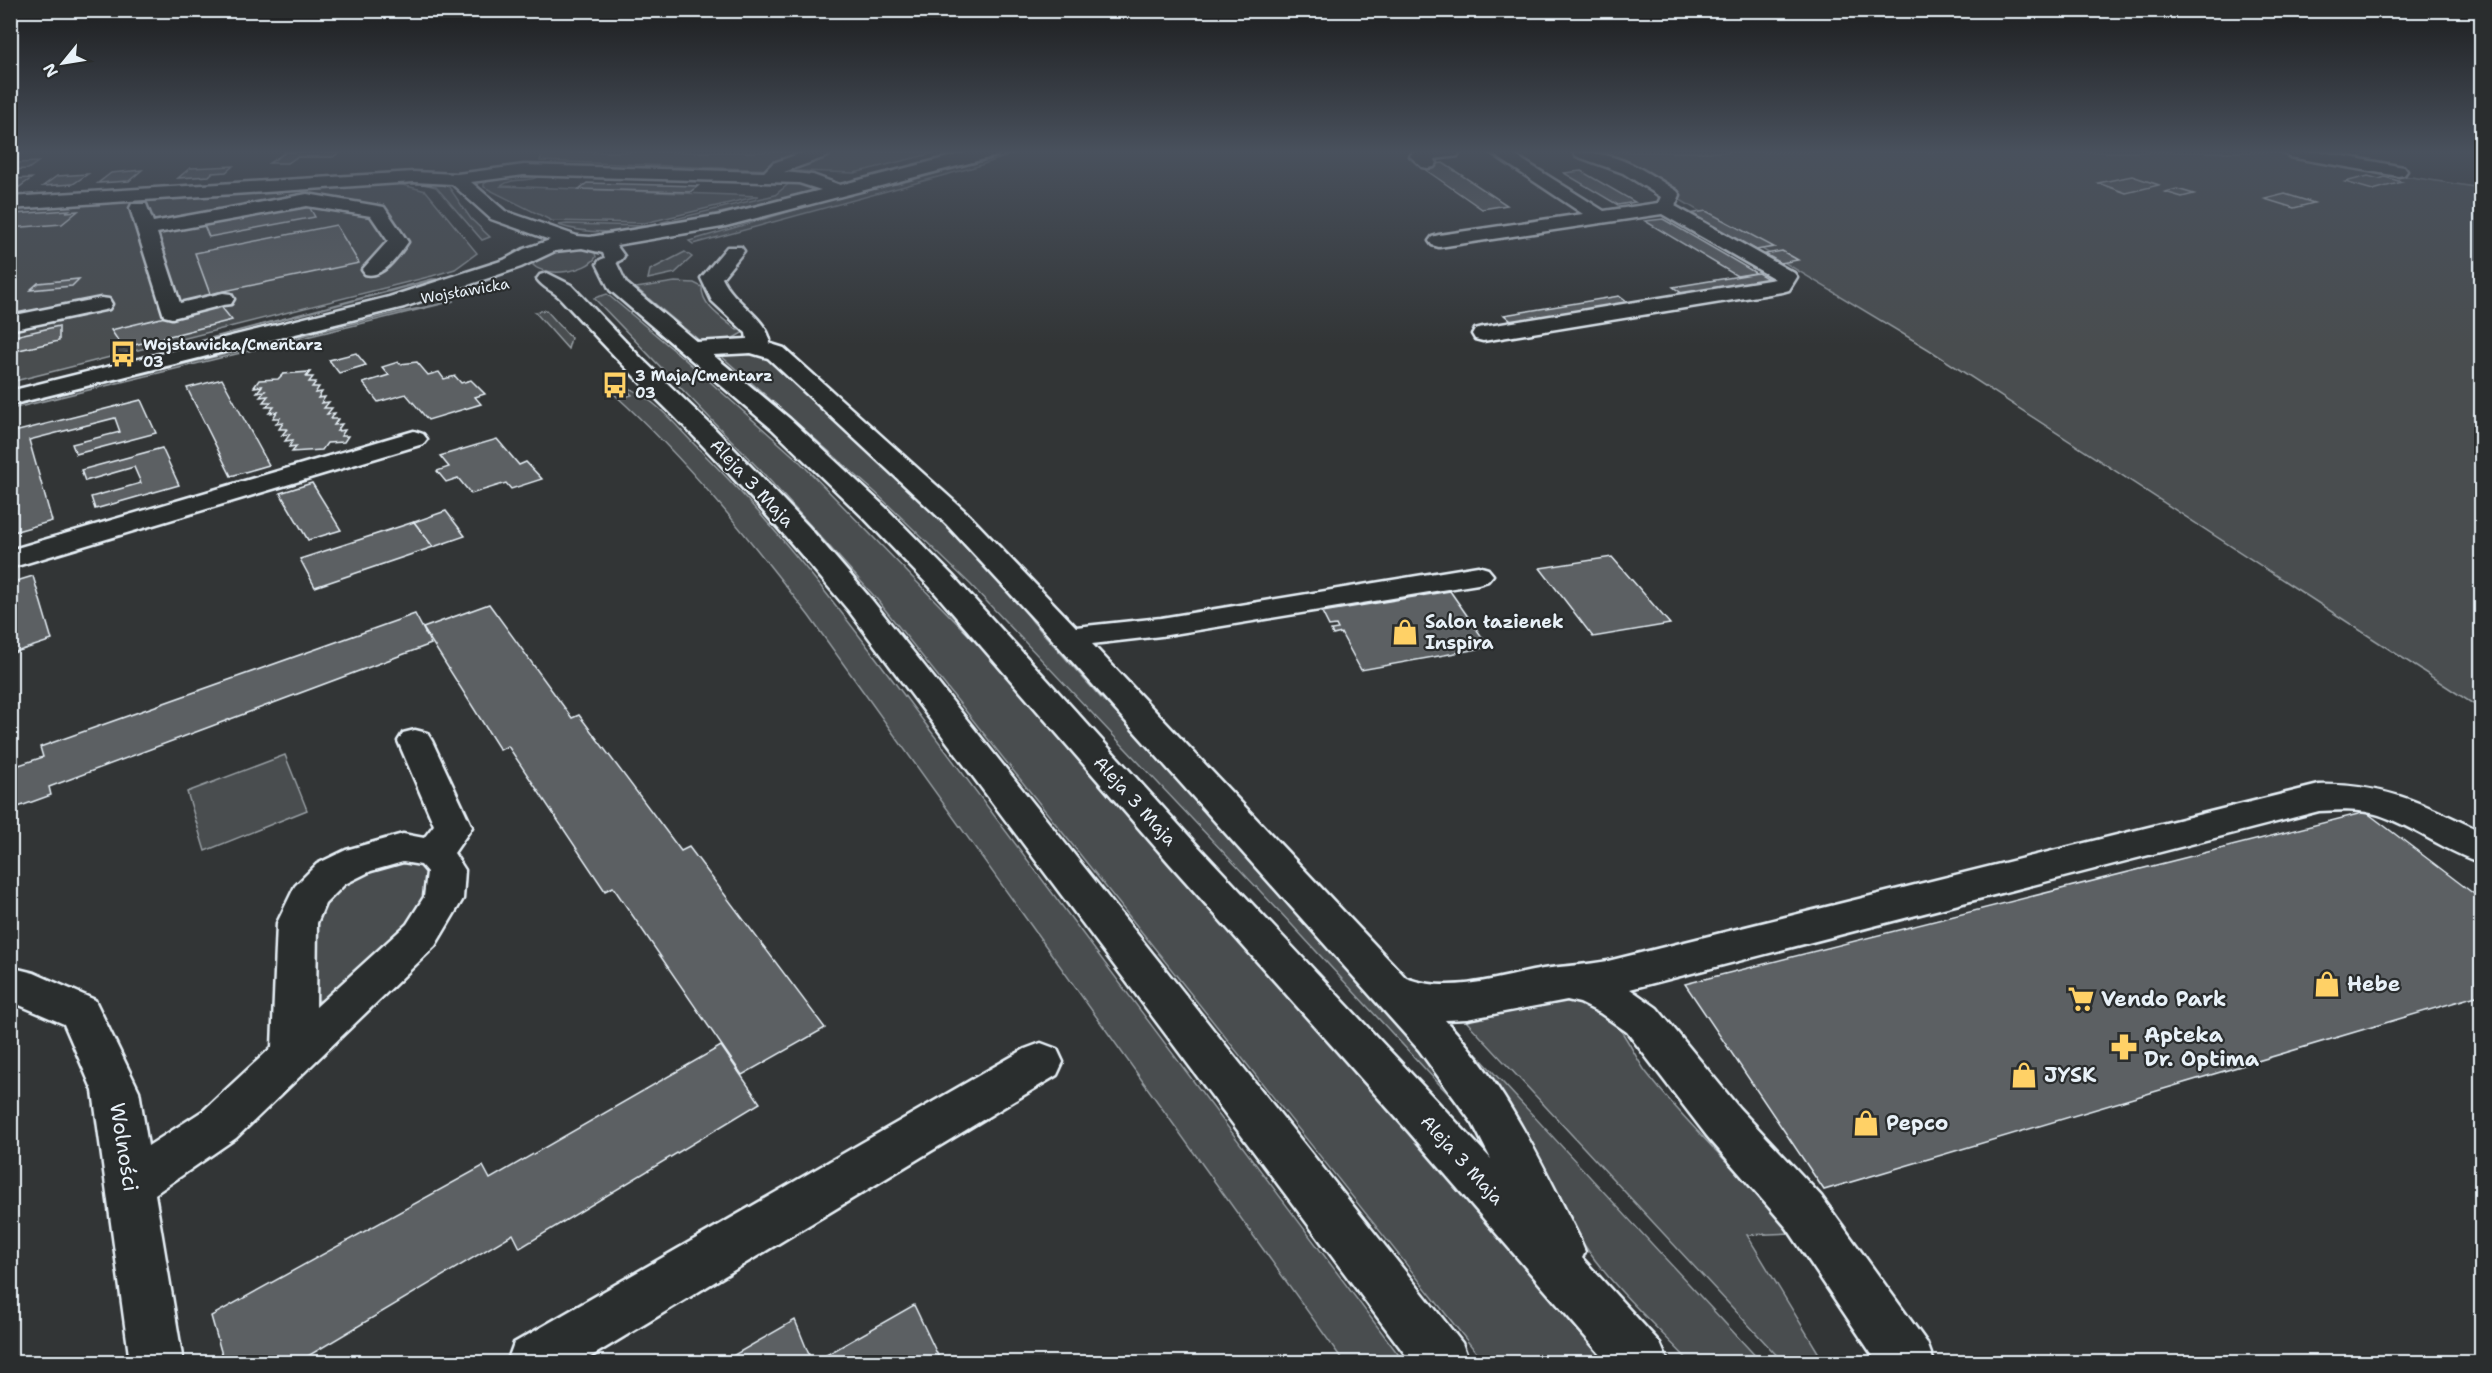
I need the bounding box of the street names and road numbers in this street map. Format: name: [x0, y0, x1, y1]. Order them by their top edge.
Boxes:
street label: Wojsławicka: [419, 273, 512, 309]
street label: Aleja 3 Maja: [705, 433, 799, 533]
street label: Aleja 3 Maja: [1088, 751, 1182, 851]
street label: Wolności: [103, 1101, 145, 1193]
street label: Aleja 3 Maja: [1415, 1110, 1509, 1210]

